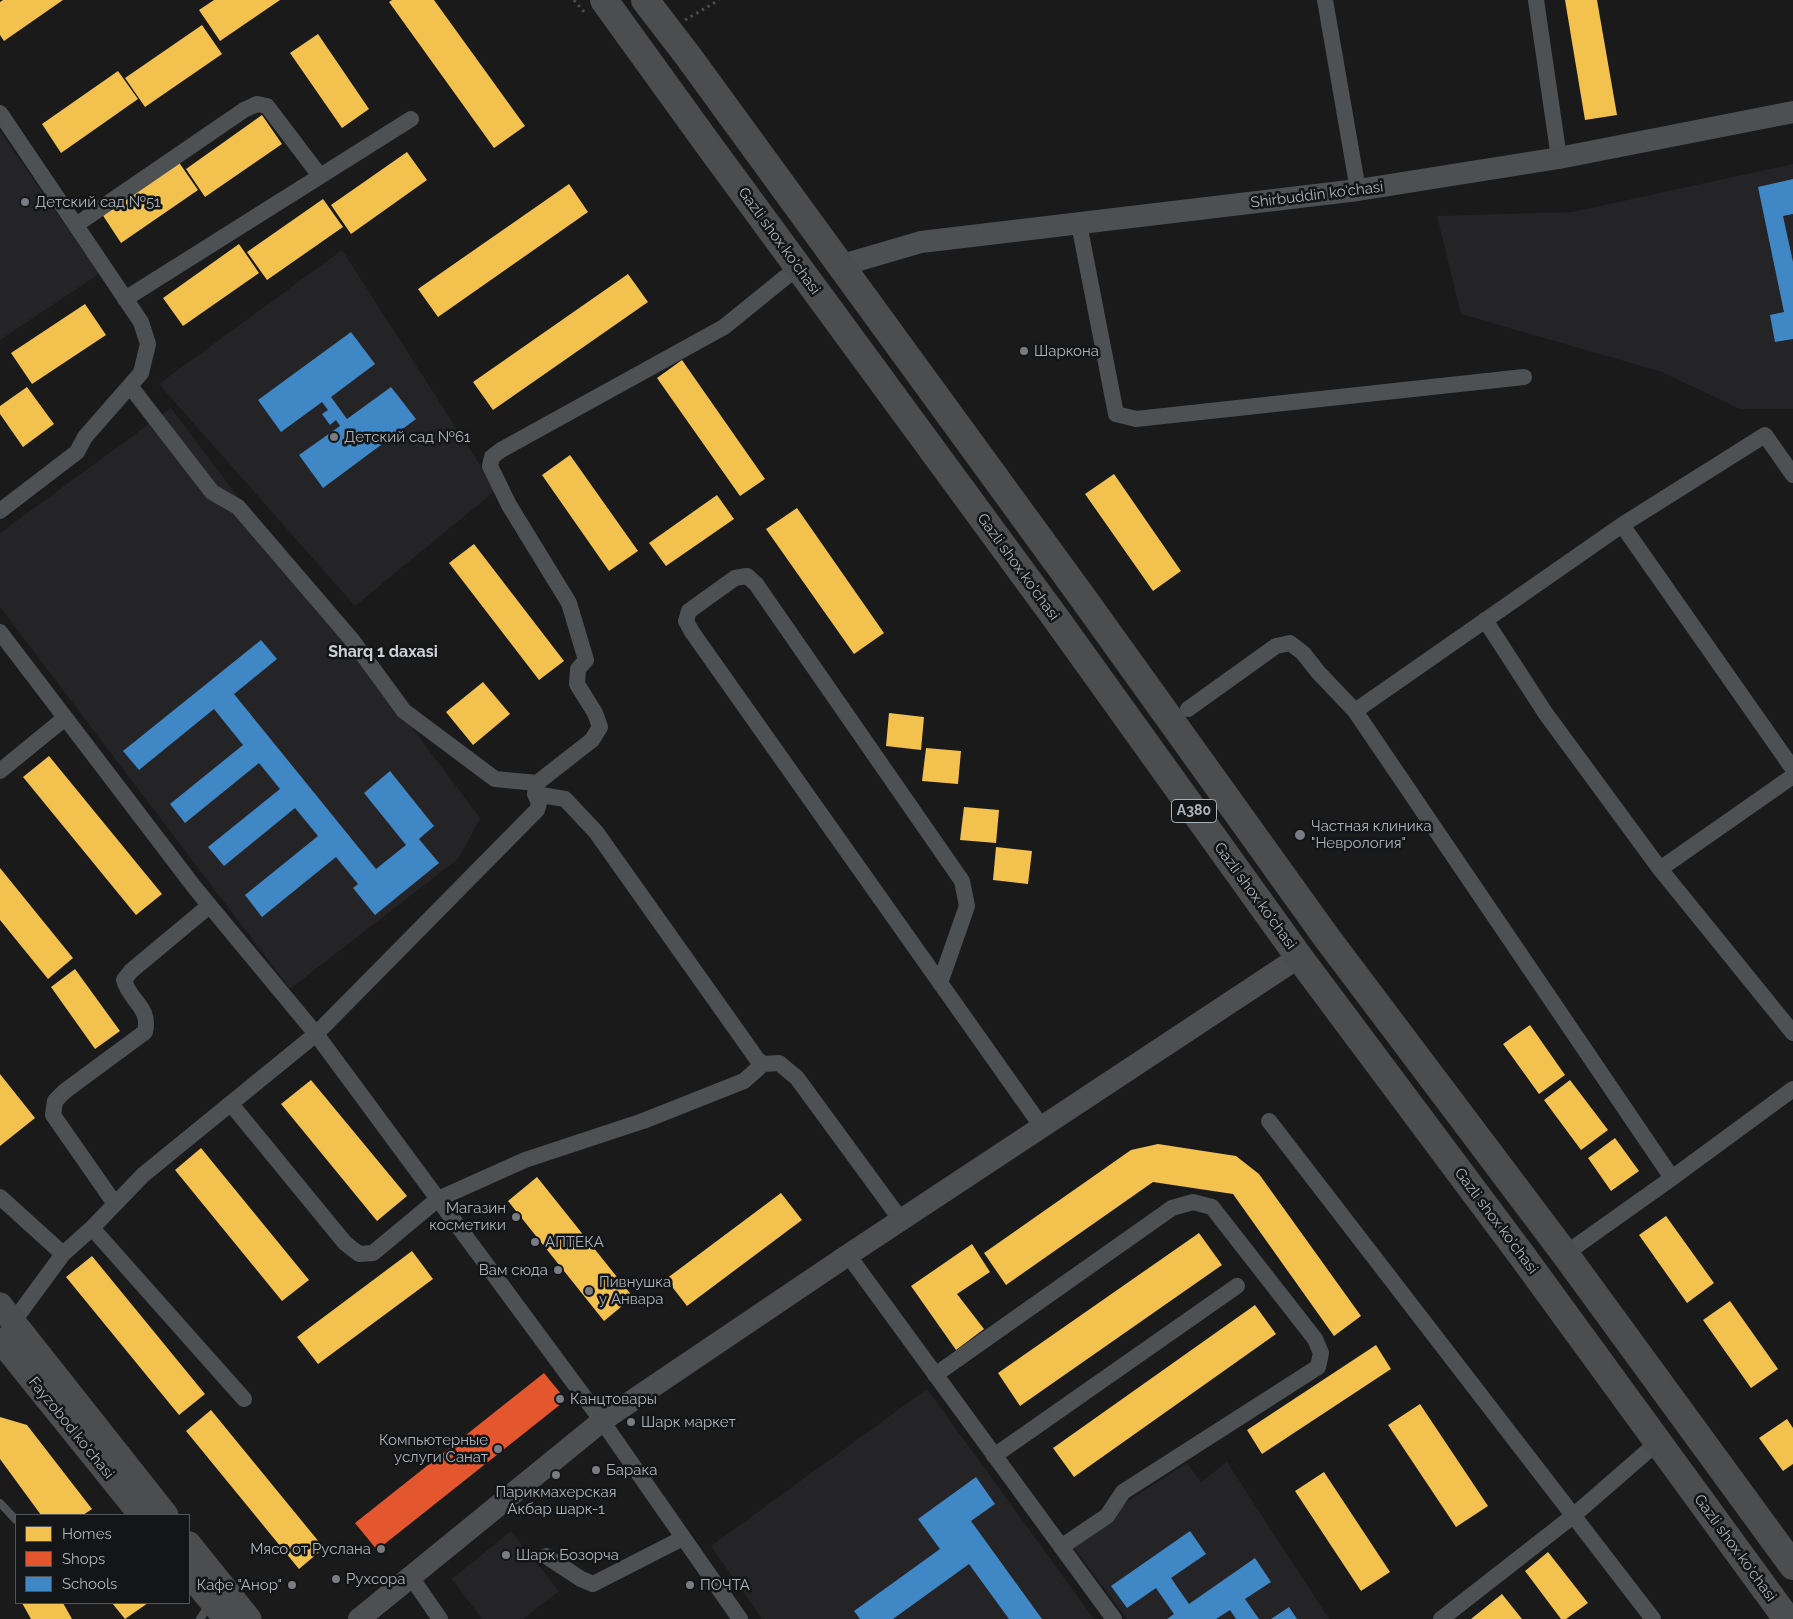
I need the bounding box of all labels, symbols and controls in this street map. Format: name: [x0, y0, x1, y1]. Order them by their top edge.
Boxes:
street label: Shirbuddin ko'chasi: [1250, 178, 1384, 212]
street label: Gazli shox ko'chasi: [734, 184, 824, 298]
place label: Детский сад №51: [35, 193, 161, 211]
marker: Детский сад №51: [19, 196, 31, 208]
place label: Шаркона: [1034, 342, 1099, 360]
marker: Шаркона: [1018, 345, 1030, 357]
place label: Детский сад №61: [344, 428, 470, 446]
marker: Детский сад №61: [328, 431, 340, 443]
street label: Gazli shox ko'chasi: [973, 510, 1063, 624]
district label: Sharq 1 daxasi: [328, 642, 438, 662]
road number: A380: [1172, 799, 1216, 822]
place label: Частная клиника "Неврология": [1311, 817, 1432, 852]
marker: Частная клиника "Неврология": [1293, 828, 1307, 842]
street label: Gazli shox ko'chasi: [1210, 839, 1300, 953]
street label: Gazli shox ko'chasi: [1450, 1165, 1542, 1277]
place label: Магазин косметики: [429, 1199, 506, 1234]
marker: Магазин косметики: [510, 1211, 522, 1223]
place label: АПТЕКА: [545, 1233, 604, 1251]
marker: АПТЕКА: [529, 1236, 541, 1248]
place label: Вам сюда: [479, 1261, 548, 1279]
marker: Вам сюда: [552, 1264, 564, 1276]
place label: Пивнушка у Анвара: [599, 1273, 671, 1308]
marker: Пивнушка у Анвара: [583, 1285, 595, 1297]
street label: Fayzobod ko'chasi: [24, 1373, 118, 1483]
place label: Канцтовары: [570, 1390, 657, 1408]
marker: Канцтовары: [554, 1393, 566, 1405]
place label: Шарк маркет: [641, 1413, 736, 1431]
marker: Шарк маркет: [625, 1416, 637, 1428]
place label: Компьютерные услуги Санат: [379, 1431, 488, 1466]
marker: Компьютерные услуги Санат: [492, 1443, 504, 1455]
place label: Барака: [606, 1461, 657, 1479]
marker: Барака: [590, 1464, 602, 1476]
marker: Парикмахерская Акбар шарк-1: [550, 1469, 562, 1481]
place label: Парикмахерская Акбар шарк-1: [495, 1483, 617, 1518]
street label: Gazli shox ko'chasi: [1690, 1491, 1780, 1605]
legend: [15, 1514, 190, 1604]
text: Homes: [62, 1525, 112, 1543]
place label: Мясо от Руслана: [250, 1540, 371, 1558]
marker: Мясо от Руслана: [375, 1543, 387, 1555]
place label: Шарк Бозорча: [516, 1546, 619, 1564]
marker: Шарк Бозорча: [500, 1549, 512, 1561]
text: Shops: [62, 1550, 105, 1568]
place label: Рухсора: [346, 1570, 406, 1588]
marker: Рухсора: [330, 1573, 342, 1585]
text: Schools: [62, 1575, 117, 1593]
place label: Кафе "Анор": [197, 1576, 282, 1594]
place label: ПОЧТА: [700, 1576, 750, 1594]
marker: Кафе "Анор": [286, 1579, 298, 1591]
marker: ПОЧТА: [684, 1579, 696, 1591]

